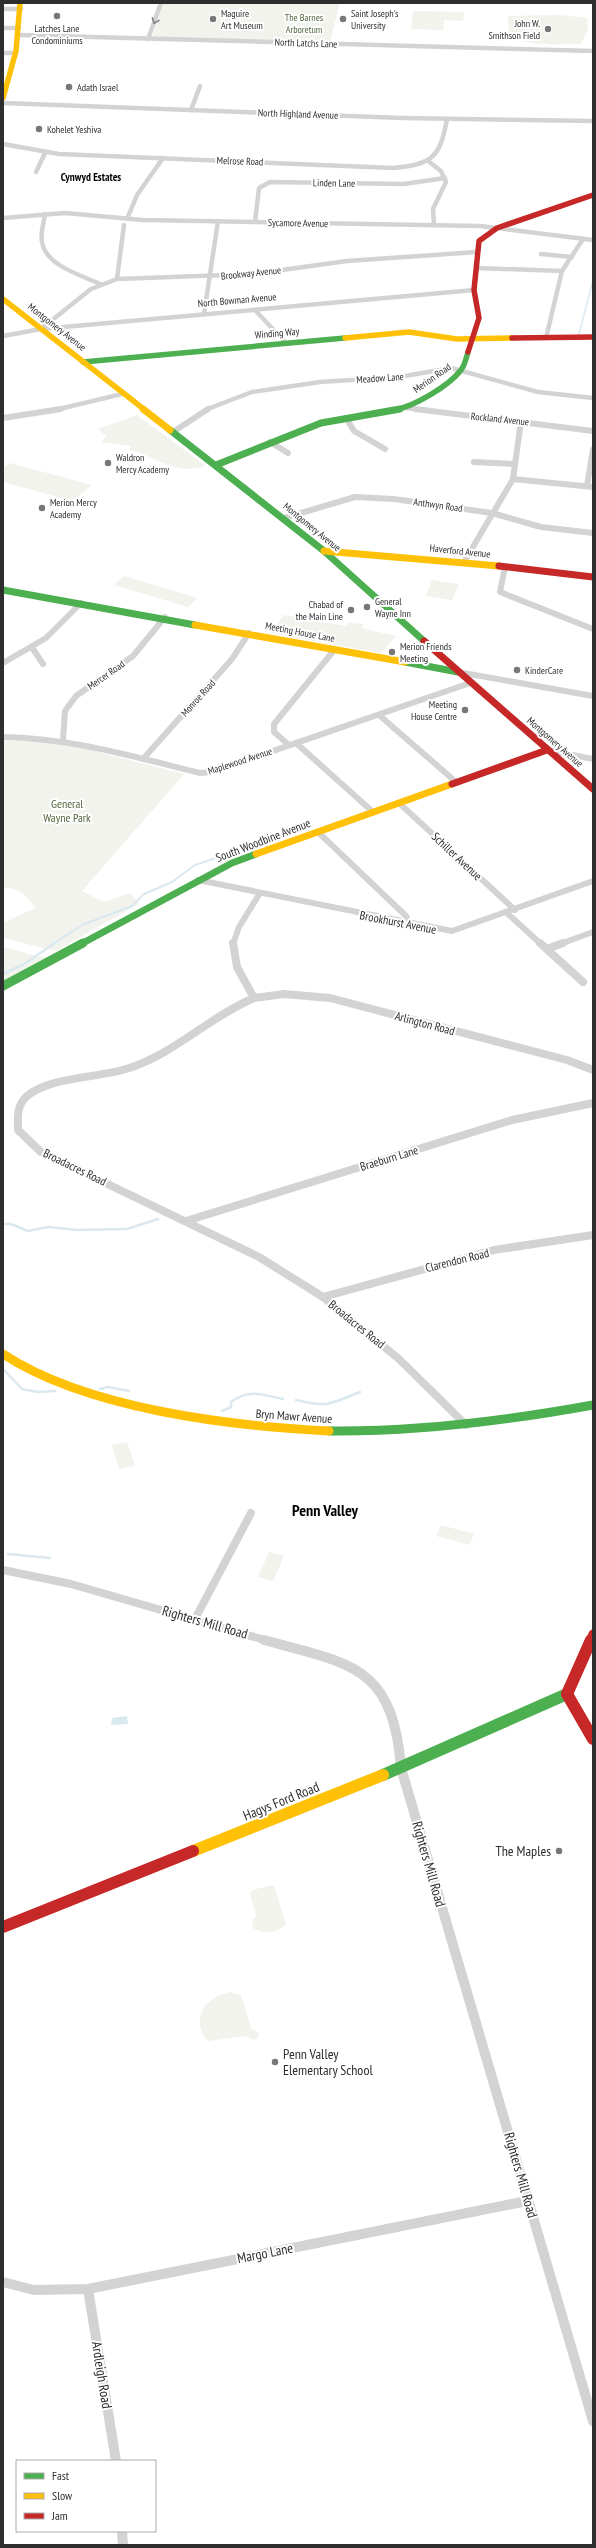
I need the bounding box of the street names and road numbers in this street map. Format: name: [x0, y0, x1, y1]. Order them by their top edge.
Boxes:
street label: North Latchs Lane: [274, 35, 338, 51]
street label: North Highland Avenue: [258, 106, 338, 122]
street label: Melrose Road: [216, 154, 264, 168]
street label: Linden Lane: [313, 176, 355, 190]
street label: Sycamore Avenue: [268, 216, 328, 230]
street label: Brookway Avenue: [220, 263, 282, 283]
street label: North Bowman Avenue: [197, 290, 277, 310]
street label: Montgomery Avenue: [25, 300, 89, 354]
street label: Winding Way: [254, 325, 300, 341]
street label: Merion Road: [411, 360, 453, 396]
street label: Meadow Lane: [356, 370, 404, 386]
street label: Rockland Avenue: [470, 409, 530, 429]
street label: Anthwyn Road: [413, 495, 463, 515]
street label: Montgomery Avenue: [281, 500, 343, 554]
street label: Haverford Avenue: [429, 541, 491, 561]
street label: Meeting House Lane: [264, 619, 336, 645]
street label: Mercer Road: [85, 657, 127, 693]
street label: Monroe Road: [178, 677, 218, 719]
street label: Montgomery Avenue: [524, 714, 586, 770]
street label: Maplewood Avenue: [206, 744, 274, 778]
street label: South Woodbine Avenue: [214, 815, 313, 865]
street label: Schiller Avenue: [429, 829, 485, 883]
street label: Brookhurst Avenue: [358, 907, 438, 937]
street label: Arlington Road: [393, 1008, 457, 1038]
street label: Braeburn Lane: [358, 1142, 420, 1174]
street label: Broadacres Road: [41, 1145, 109, 1189]
street label: Clarendon Road: [424, 1245, 490, 1275]
street label: Broadacres Road: [326, 1297, 388, 1351]
street label: Bryn Mawr Avenue: [255, 1406, 333, 1426]
street label: Righters Mill Road: [160, 1601, 250, 1643]
street label: Hagys Ford Road: [240, 1778, 322, 1824]
street label: Righters Mill Road: [408, 1819, 450, 1909]
street label: Righters Mill Road: [500, 2130, 542, 2220]
street label: Margo Lane: [236, 2239, 295, 2267]
street label: Ardleigh Road: [88, 2340, 116, 2410]

